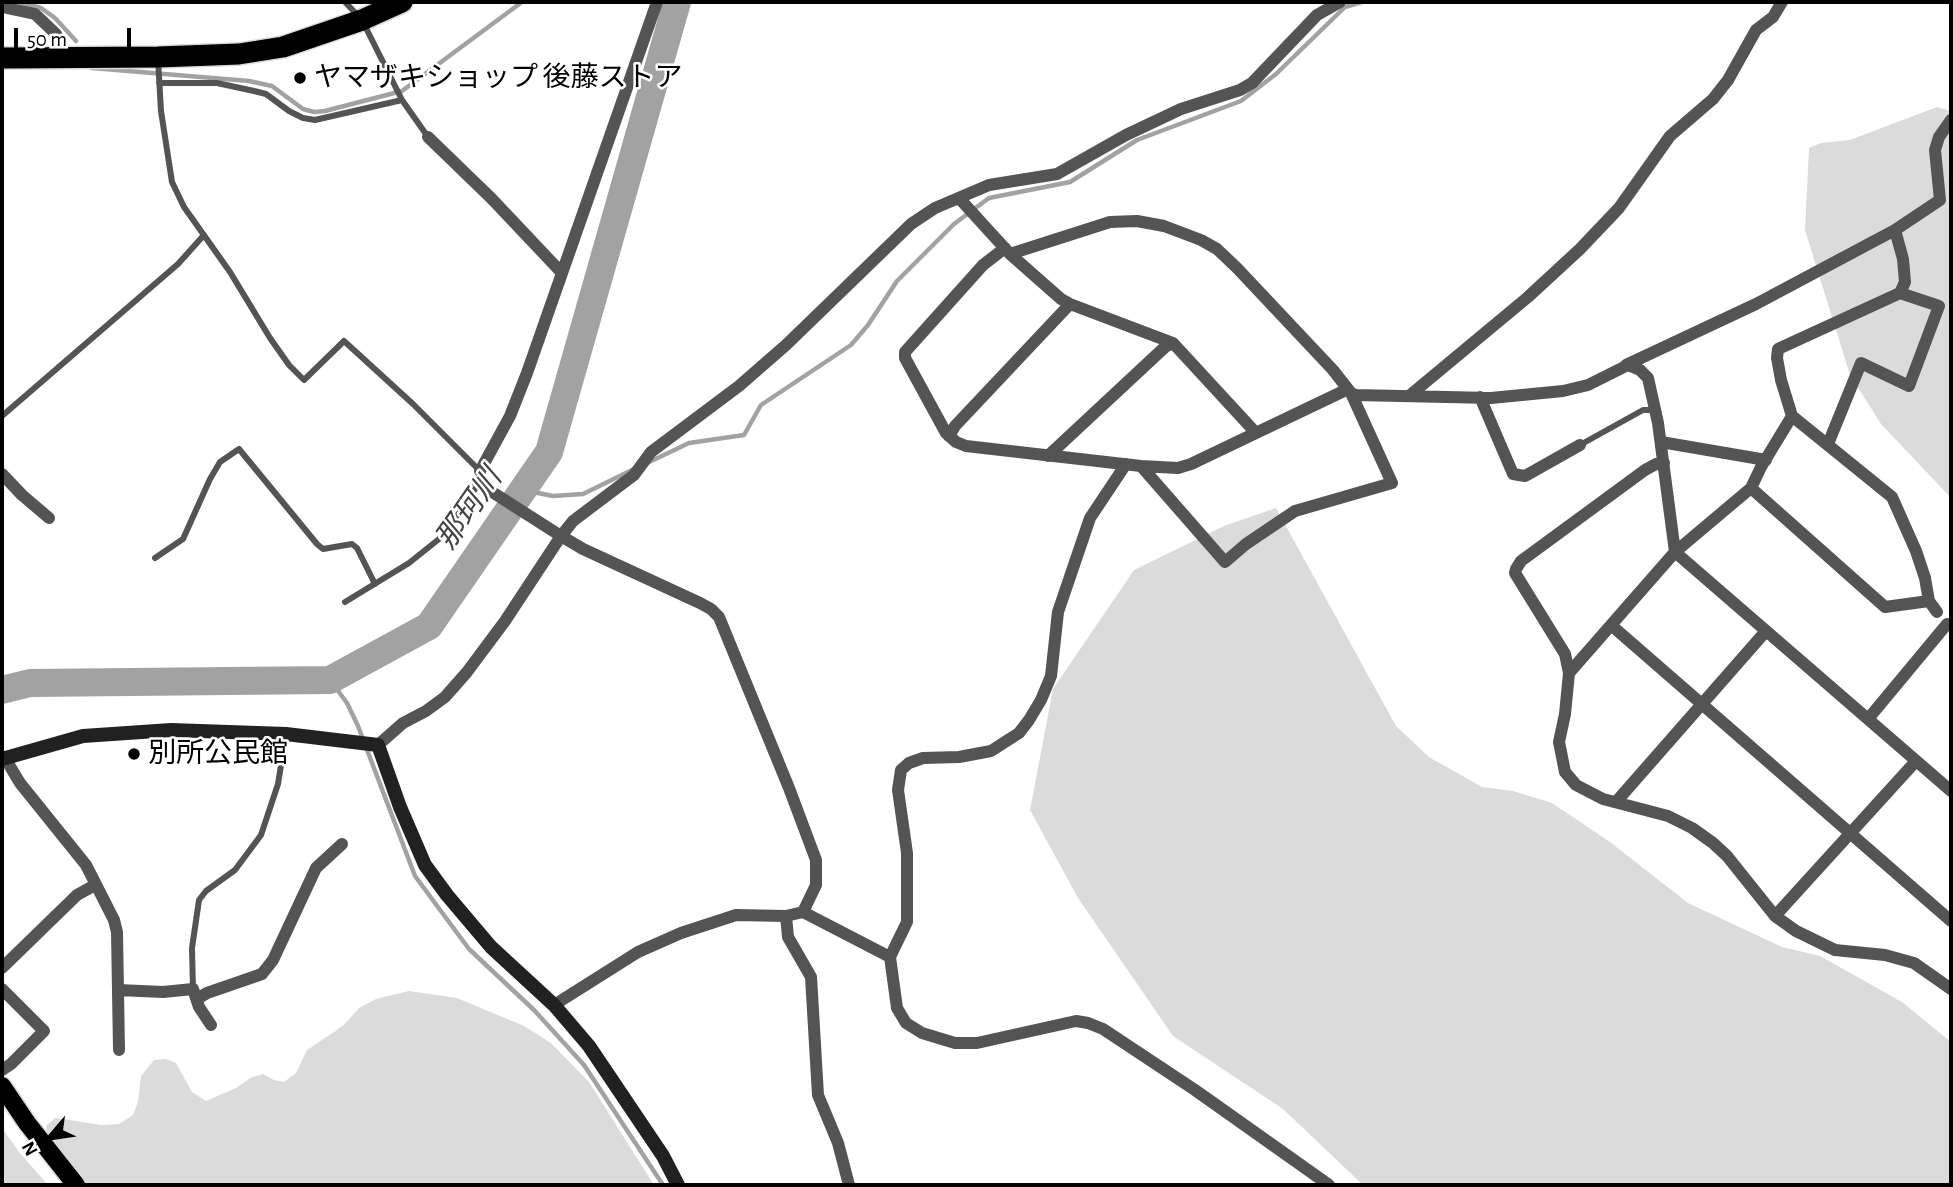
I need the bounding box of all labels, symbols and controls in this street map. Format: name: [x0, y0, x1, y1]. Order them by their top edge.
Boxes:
scale bar: [18, 14, 135, 58]
text: 50 m: [27, 29, 67, 50]
place label: ヤマザキショップ 後藤ストア: [314, 61, 683, 95]
marker: ヤマザキショップ 後藤ストア: [292, 70, 308, 86]
water label: 那珂川: [428, 462, 510, 556]
place label: 別所公民館: [148, 737, 288, 771]
marker: 別所公民館: [126, 746, 142, 762]
north arrow: [14, 1103, 84, 1173]
text: N: [19, 1138, 42, 1159]

